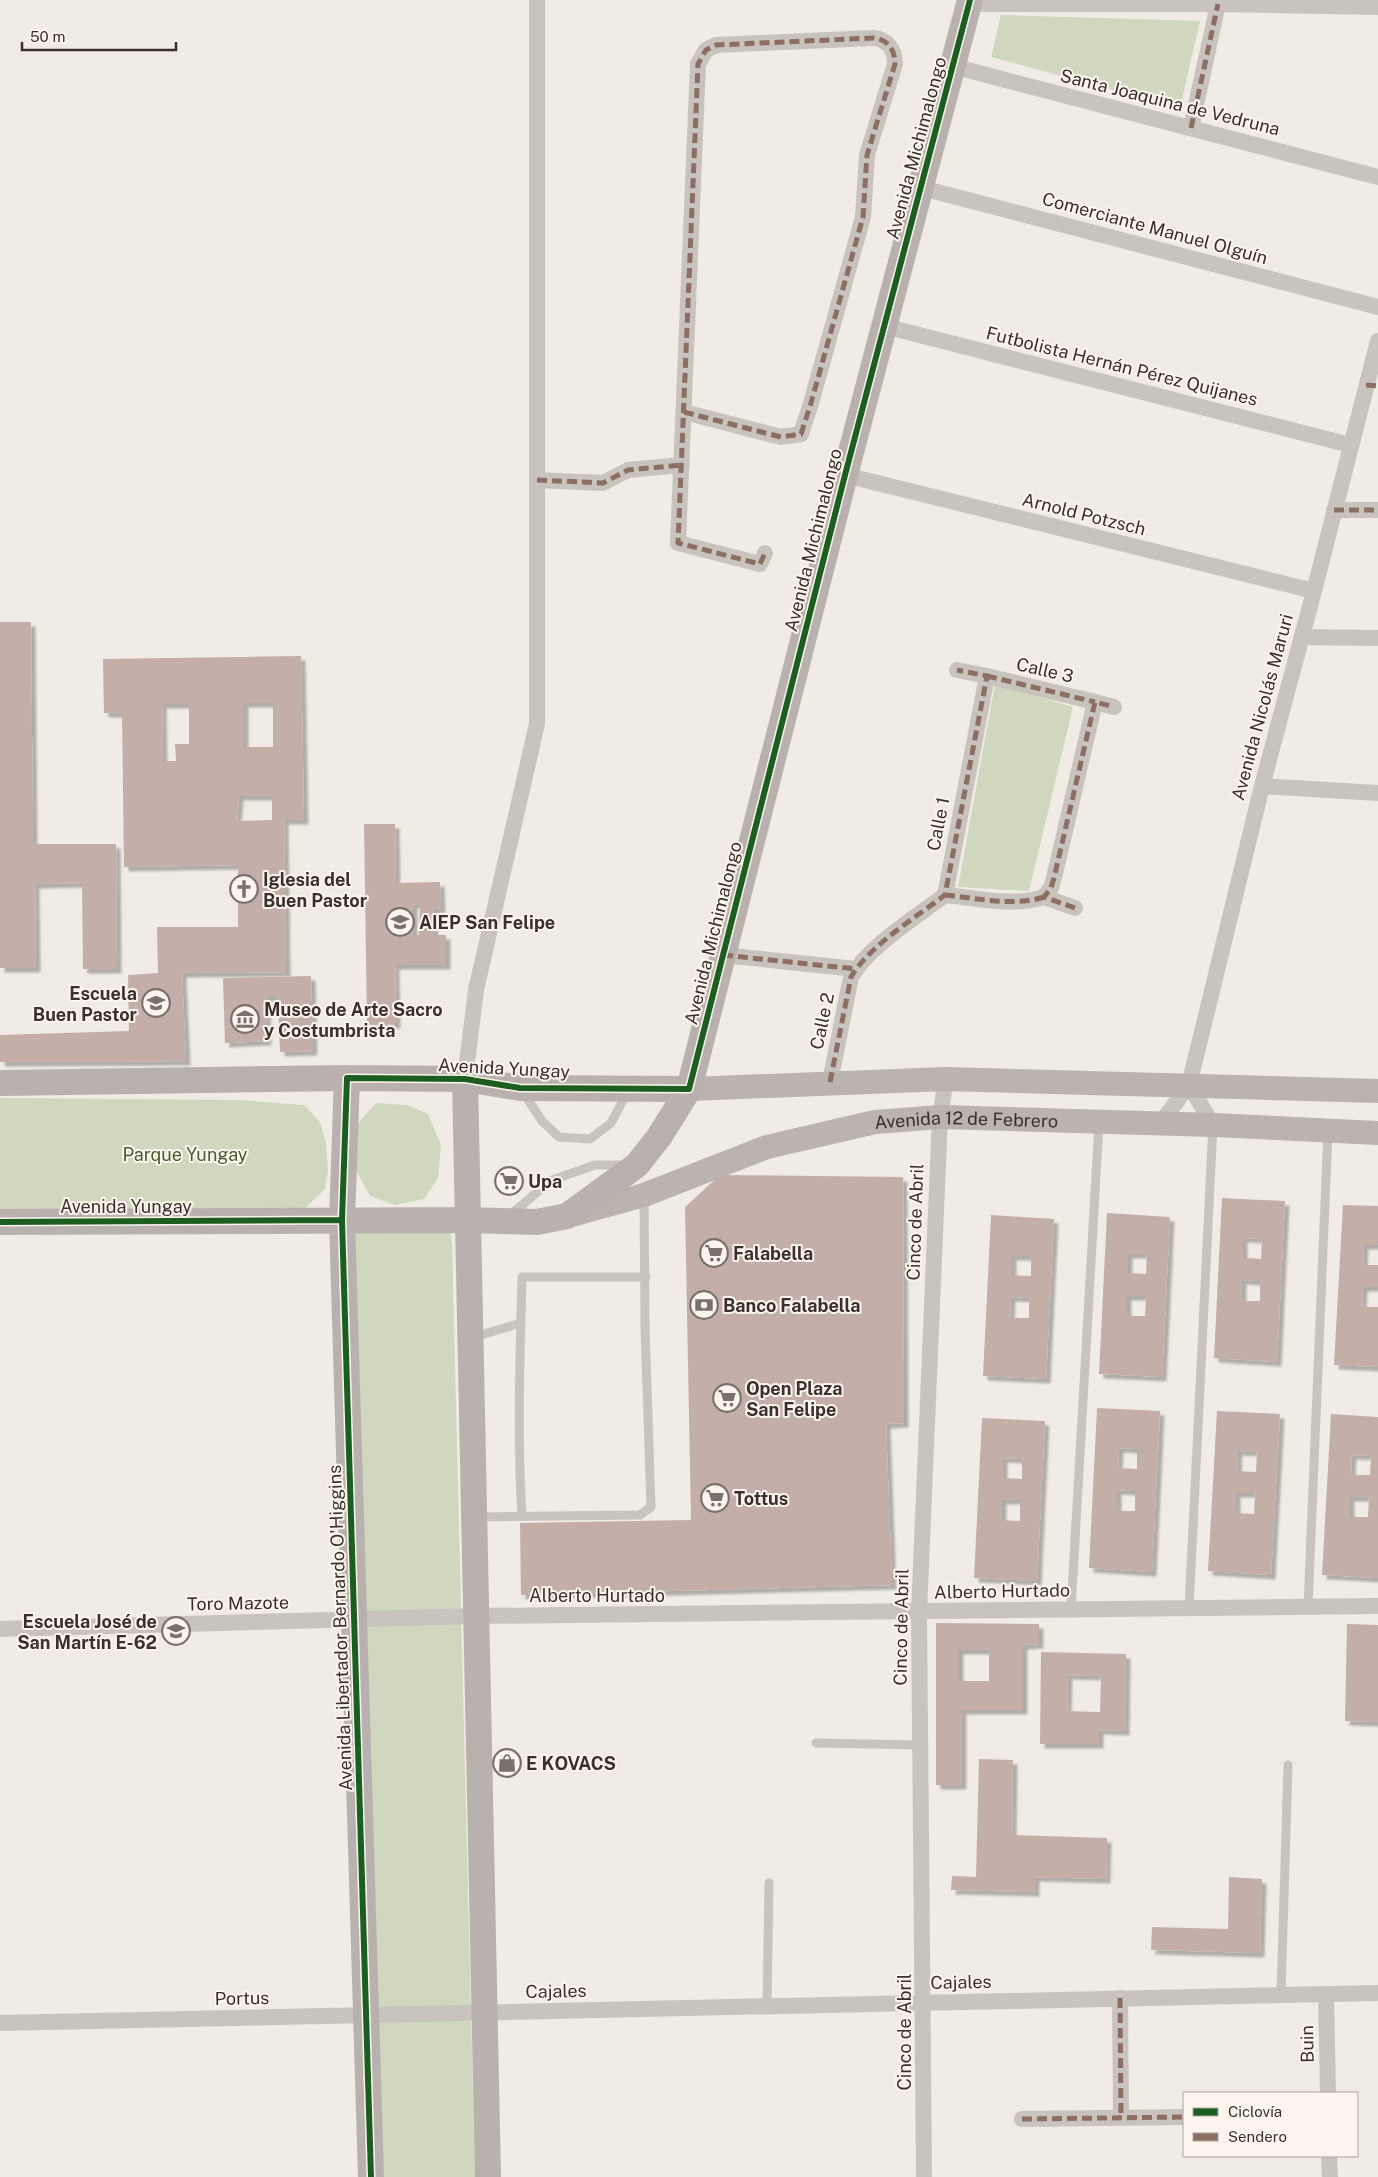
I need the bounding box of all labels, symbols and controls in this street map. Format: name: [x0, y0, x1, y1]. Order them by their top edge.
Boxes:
scale bar: [22, 20, 176, 52]
text: 50 m: [30, 28, 65, 45]
street label: Avenida Michimalongo: [882, 55, 950, 241]
street label: Santa Joaquina de Vedruna: [1058, 65, 1282, 139]
street label: Comerciante Manuel Olguín: [1040, 188, 1270, 268]
street label: Futbolista Hernán Pérez Quijanes: [984, 322, 1260, 410]
street label: Avenida Michimalongo: [780, 446, 846, 634]
street label: Arnold Potzsch: [1020, 489, 1148, 539]
street label: Avenida Nicolás Maruri: [1227, 611, 1297, 803]
street label: Calle 3: [1014, 653, 1076, 687]
street label: Calle 1: [923, 795, 953, 853]
street label: Avenida Michimalongo: [680, 839, 746, 1027]
place label: Iglesia del Buen Pastor: [263, 869, 368, 911]
church icon: Iglesia del Buen Pastor: [229, 874, 259, 904]
school or university icon: AIEP San Felipe: [385, 907, 415, 937]
place label: AIEP San Felipe: [419, 912, 555, 933]
place label: Escuela Buen Pastor: [33, 983, 138, 1025]
school or university icon: Escuela Buen Pastor: [141, 988, 171, 1018]
street label: Calle 2: [806, 991, 838, 1051]
place label: Museo de Arte Sacro y Costumbrista: [264, 999, 443, 1041]
museum icon: Museo de Arte Sacro y Costumbrista: [230, 1004, 260, 1034]
street label: Avenida Yungay: [438, 1054, 571, 1082]
street label: Avenida 12 de Febrero: [874, 1106, 1058, 1133]
park label: Parque Yungay: [122, 1144, 248, 1165]
street label: Cinco de Abril: [902, 1163, 928, 1281]
supermarket icon: Upa: [494, 1166, 524, 1196]
place label: Upa: [528, 1171, 562, 1192]
street label: Avenida Yungay: [60, 1196, 192, 1217]
supermarket icon: Falabella: [699, 1238, 729, 1268]
place label: Falabella: [733, 1243, 813, 1264]
bank icon: Banco Falabella: [689, 1290, 719, 1320]
place label: Banco Falabella: [723, 1295, 860, 1316]
place label: Open Plaza San Felipe: [746, 1378, 843, 1420]
supermarket icon: Open Plaza San Felipe: [712, 1383, 742, 1413]
street label: Avenida Libertador Bernardo O'Higgins: [324, 1465, 356, 1791]
supermarket icon: Tottus: [700, 1483, 730, 1513]
place label: Tottus: [734, 1488, 788, 1509]
street label: Cinco de Abril: [889, 1568, 913, 1686]
street label: Alberto Hurtado: [934, 1579, 1070, 1603]
street label: Alberto Hurtado: [529, 1585, 665, 1606]
street label: Toro Mazote: [187, 1592, 289, 1614]
place label: Escuela José de San Martín E-62: [17, 1611, 157, 1653]
school or university icon: Escuela José de San Martín E-62: [161, 1616, 191, 1646]
shop icon: E KOVACS: [492, 1748, 522, 1778]
place label: E KOVACS: [526, 1753, 616, 1774]
street label: Cajales: [930, 1971, 992, 1993]
street label: Cinco de Abril: [894, 1973, 915, 2091]
street label: Cajales: [525, 1980, 587, 2002]
street label: Portus: [214, 1987, 270, 2009]
street label: Buin: [1296, 2025, 1318, 2063]
legend: [1183, 2092, 1358, 2157]
text: Ciclovía: [1228, 2103, 1282, 2120]
text: Sendero: [1228, 2128, 1287, 2145]

